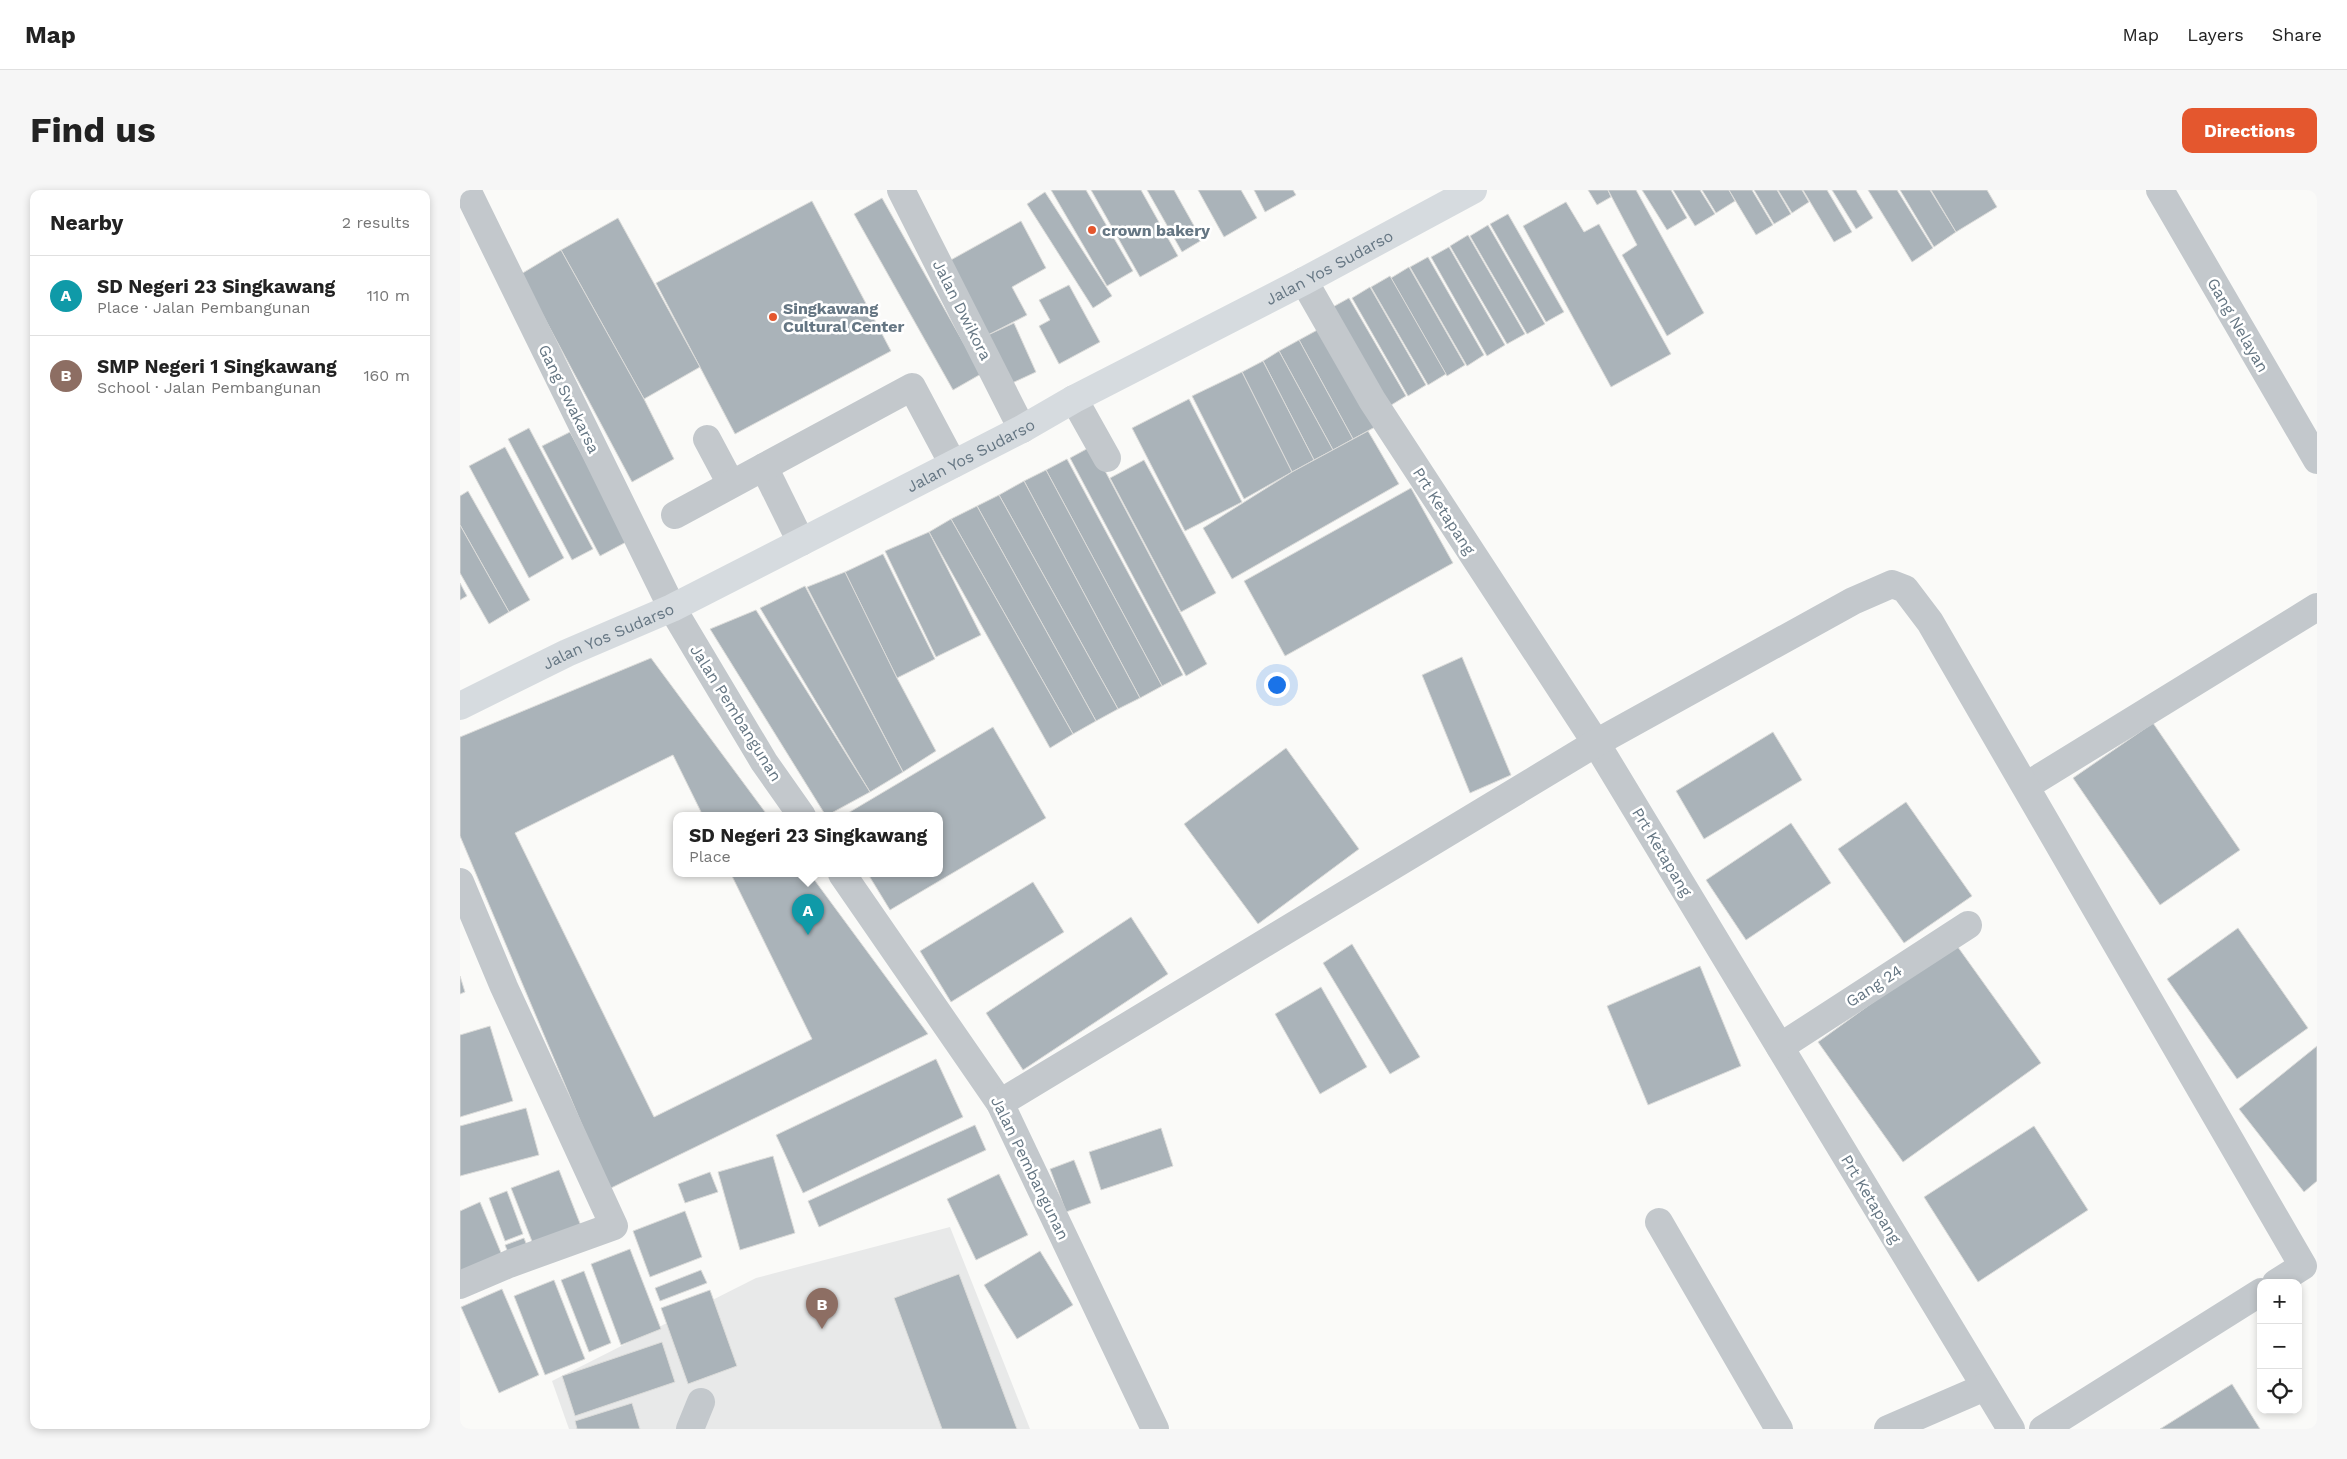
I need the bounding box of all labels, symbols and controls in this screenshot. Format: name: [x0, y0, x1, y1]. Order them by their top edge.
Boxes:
text: Map: [25, 21, 76, 49]
text: Map: [2122, 24, 2159, 45]
text: Layers: [2187, 24, 2244, 45]
text: Share: [2272, 24, 2322, 45]
button: Directions: [2182, 108, 2317, 153]
text: Find us: [30, 109, 156, 151]
text: Nearby: [50, 210, 123, 235]
text: 2 results: [342, 213, 410, 232]
place label: crown bakery: [1102, 221, 1211, 240]
marker: crown bakery: [1086, 224, 1098, 236]
street label: Jalan Yos Sudarso: [1262, 225, 1396, 309]
street label: Jalan Dwikora: [929, 257, 995, 363]
street label: Gang Nelayan: [2203, 274, 2273, 376]
text: SD Negeri 23 Singkawang: [97, 275, 335, 298]
text: A: [61, 286, 71, 305]
text: 110 m: [367, 286, 410, 305]
text: Place · Jalan Pembangunan: [97, 298, 311, 317]
place label: Singkawang Cultural Center: [783, 299, 905, 336]
marker: Singkawang Cultural Center: [767, 311, 779, 323]
street label: Gang Swakarsa: [534, 341, 604, 457]
text: SMP Negeri 1 Singkawang: [97, 355, 337, 378]
text: B: [61, 366, 71, 385]
text: 160 m: [363, 366, 410, 385]
text: School · Jalan Pembangunan: [97, 378, 321, 397]
street label: Jalan Yos Sudarso: [903, 414, 1038, 496]
street label: Prt Ketapang: [1409, 464, 1479, 559]
street label: Jalan Yos Sudarso: [539, 599, 677, 673]
street label: Jalan Pembangunan: [686, 641, 786, 785]
your location: [1264, 672, 1290, 698]
street label: Prt Ketapang: [1628, 804, 1696, 900]
popup: [673, 812, 943, 877]
text: SD Negeri 23 Singkawang: [689, 824, 927, 847]
text: Place: [689, 847, 731, 866]
pin: A: [792, 894, 824, 935]
street label: Gang 24: [1842, 961, 1906, 1011]
street label: Jalan Pembangunan: [987, 1093, 1073, 1243]
street label: Prt Ketapang: [1837, 1151, 1905, 1247]
map controls: [2257, 1279, 2302, 1414]
button: +: [2257, 1279, 2302, 1324]
pin: B: [806, 1288, 838, 1329]
button: −: [2257, 1324, 2302, 1369]
button: locate: [2257, 1369, 2302, 1414]

